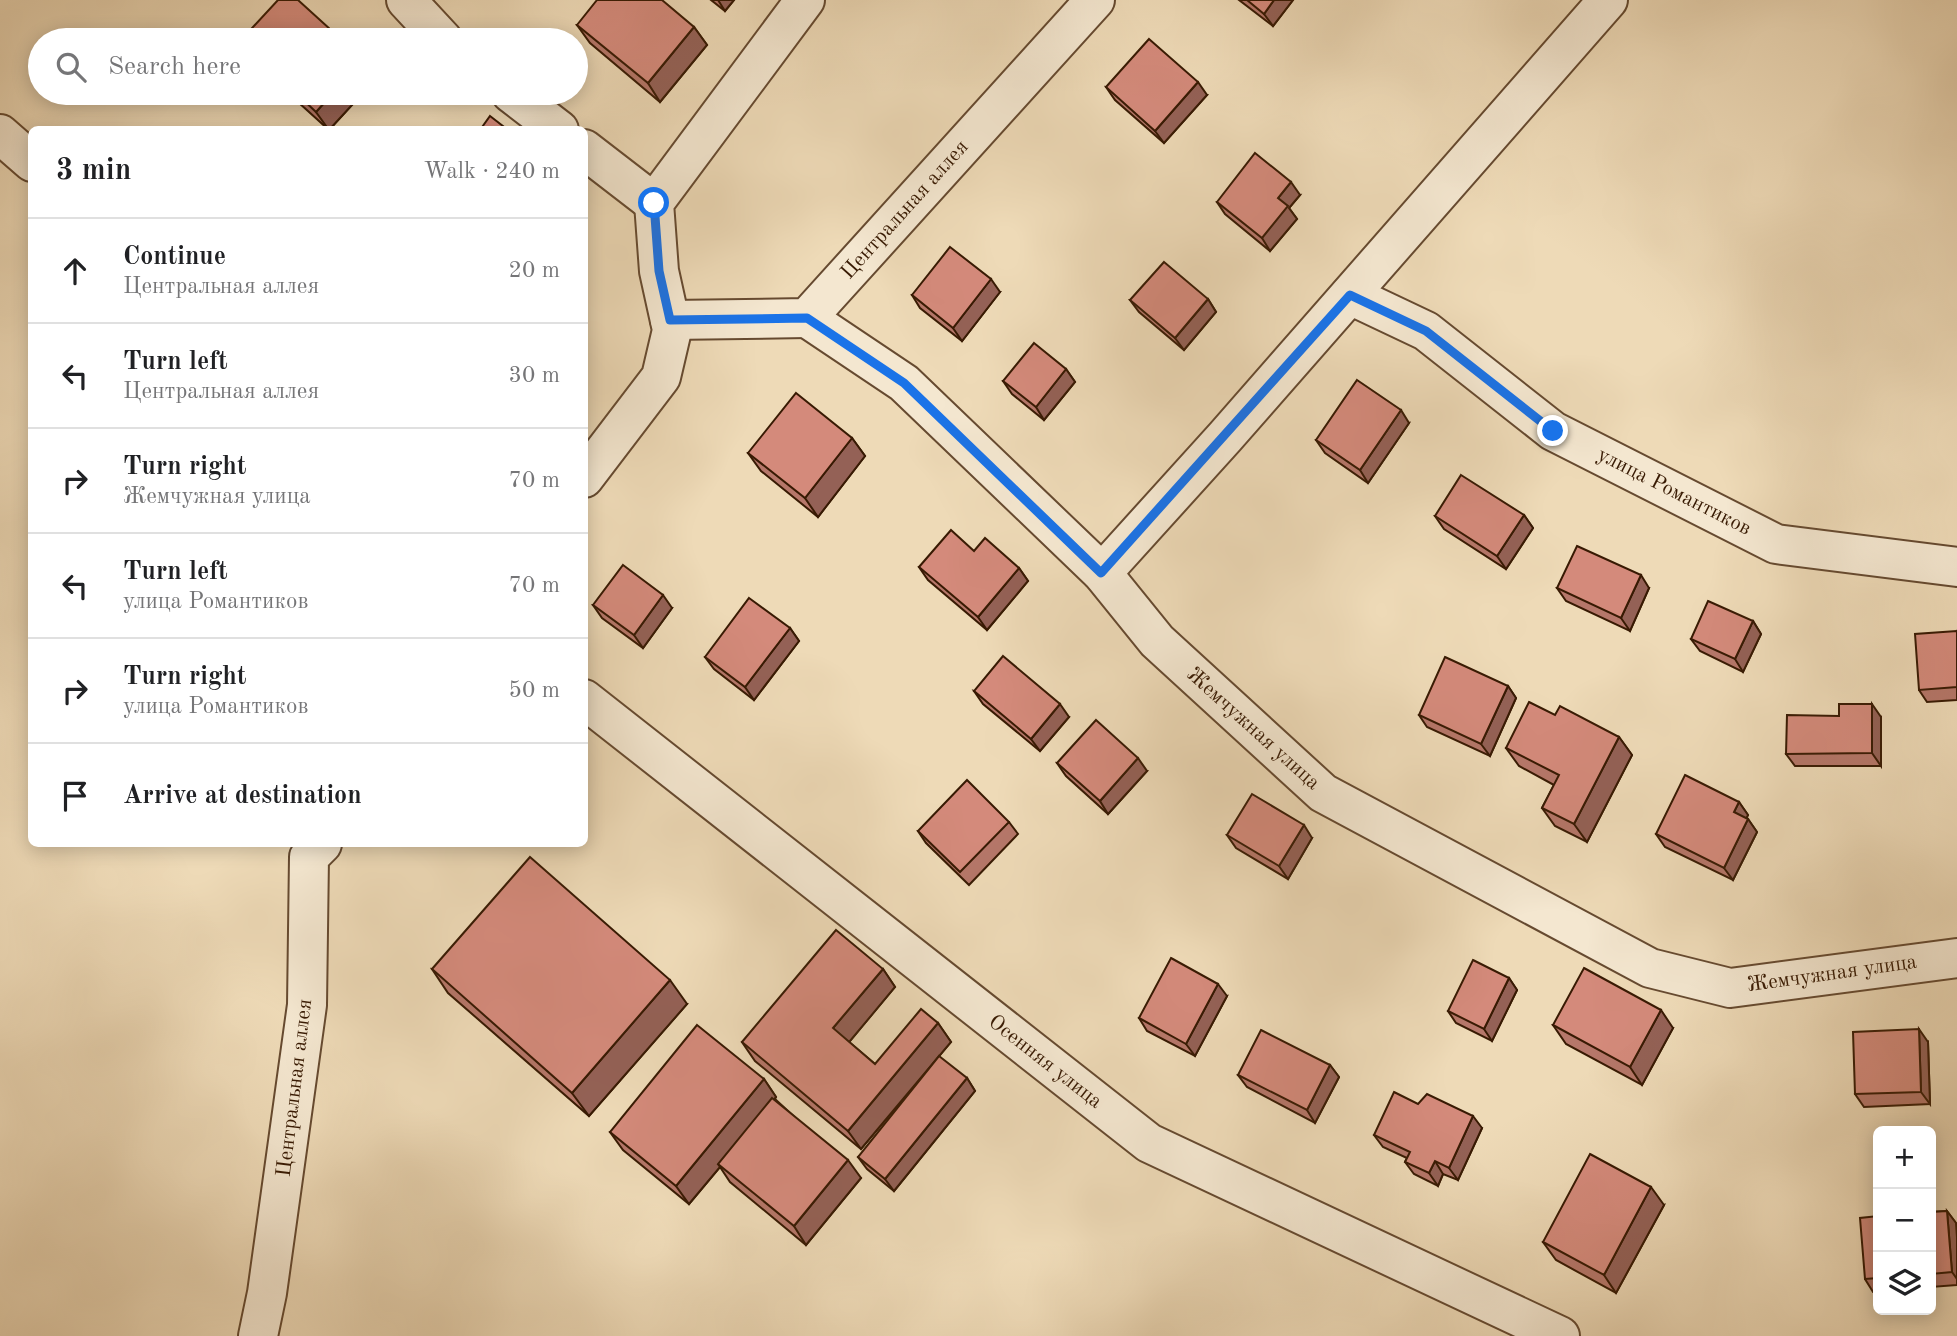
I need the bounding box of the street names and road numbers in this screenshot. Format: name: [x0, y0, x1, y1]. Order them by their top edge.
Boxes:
street label: Центральная аллея: [837, 136, 973, 284]
street label: улица Романтиков: [1594, 444, 1754, 540]
street label: Жемчужная улица: [1182, 664, 1324, 794]
street label: Жемчужная улица: [1746, 952, 1918, 996]
street label: Центральная аллея: [274, 998, 316, 1178]
street label: Осенняя улица: [984, 1011, 1106, 1113]

